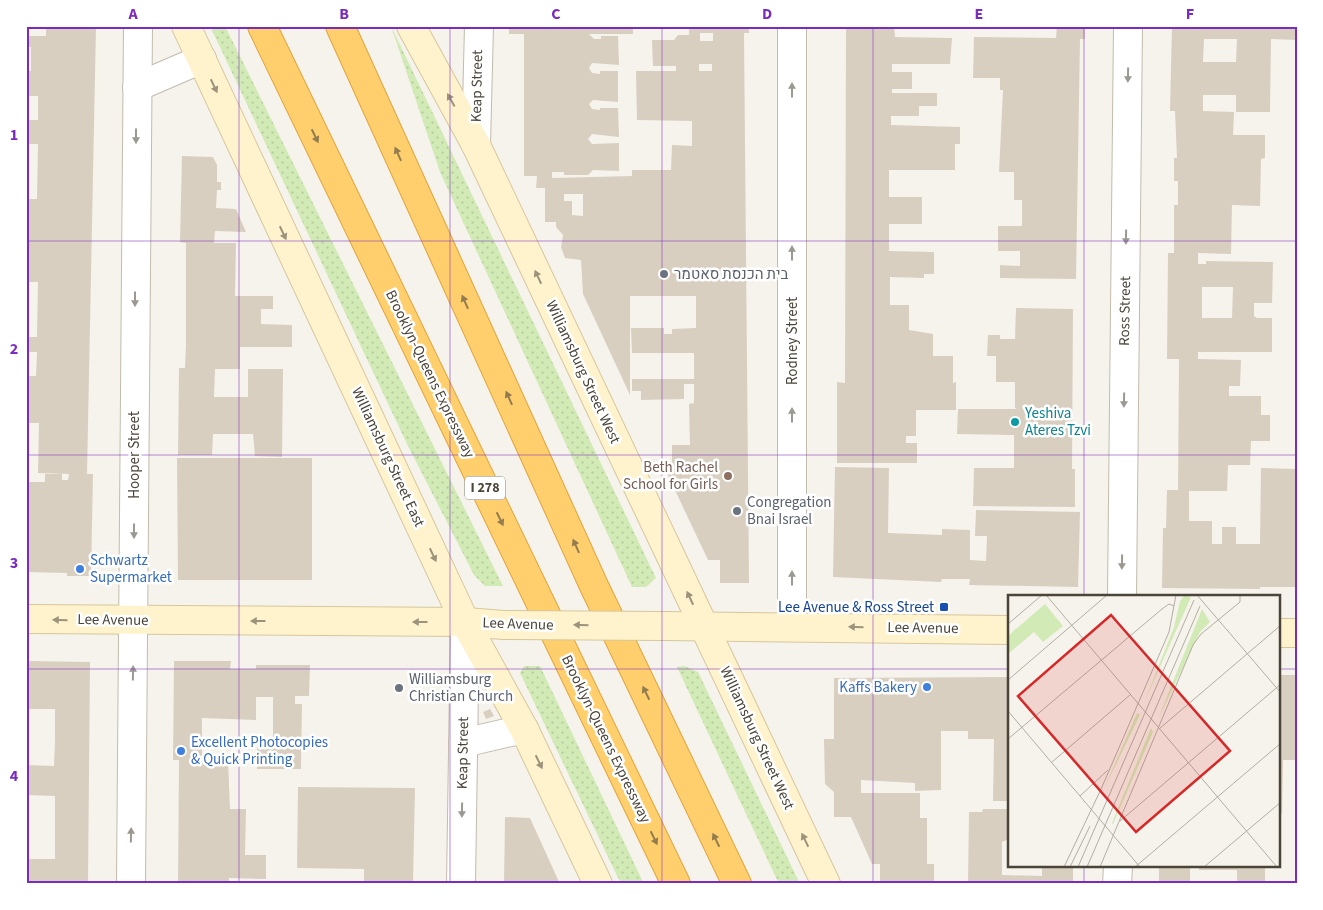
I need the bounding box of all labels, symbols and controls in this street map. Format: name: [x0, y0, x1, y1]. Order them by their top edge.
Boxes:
text: A: [127, 3, 138, 25]
text: B: [339, 3, 349, 25]
text: C: [551, 3, 561, 25]
text: D: [762, 3, 772, 25]
text: E: [975, 3, 983, 25]
text: F: [1186, 3, 1194, 25]
street label: Keap Street: [466, 50, 488, 122]
one-way arrow: [1123, 67, 1131, 83]
one-way arrow: [211, 79, 219, 93]
one-way arrow: [788, 82, 796, 98]
one-way arrow: [447, 93, 455, 107]
text: 1: [10, 124, 18, 146]
one-way arrow: [132, 128, 140, 144]
one-way arrow: [311, 129, 319, 143]
one-way arrow: [393, 147, 401, 161]
one-way arrow: [279, 226, 287, 240]
one-way arrow: [1122, 230, 1130, 246]
one-way arrow: [788, 245, 796, 261]
place label: בית הכנסת סאטמר: [674, 264, 788, 285]
marker: בית הכנסת סאטמר: [658, 268, 670, 280]
one-way arrow: [534, 270, 542, 284]
street label: Ross Street: [1114, 276, 1136, 346]
street label: Brooklyn-Queens Expressway: [380, 286, 480, 462]
one-way arrow: [131, 291, 139, 307]
one-way arrow: [461, 295, 469, 309]
street label: Williamsburg Street West: [541, 297, 625, 447]
street label: Rodney Street: [782, 297, 803, 385]
text: 2: [10, 338, 18, 360]
street label: Williamsburg Street East: [346, 384, 430, 530]
one-way arrow: [505, 391, 513, 405]
one-way arrow: [1120, 392, 1128, 408]
place label: Yeshiva Ateres Tzvi: [1024, 403, 1091, 441]
one-way arrow: [788, 407, 796, 423]
street label: Hooper Street: [124, 411, 145, 499]
marker: Yeshiva Ateres Tzvi: [1009, 416, 1021, 428]
place label: Beth Rachel School for Girls: [623, 457, 718, 495]
marker: Beth Rachel School for Girls: [722, 470, 734, 482]
road number: I 278: [465, 476, 505, 499]
place label: Congregation Bnai Israel: [747, 492, 832, 530]
marker: Congregation Bnai Israel: [731, 505, 743, 517]
one-way arrow: [496, 511, 504, 526]
one-way arrow: [130, 523, 138, 539]
one-way arrow: [572, 539, 580, 553]
one-way arrow: [430, 548, 438, 562]
place label: Schwartz Supermarket: [90, 550, 172, 588]
text: 3: [10, 552, 18, 574]
one-way arrow: [1118, 555, 1126, 571]
marker: Schwartz Supermarket: [74, 563, 86, 575]
one-way arrow: [788, 570, 796, 586]
one-way arrow: [686, 591, 694, 605]
inset map: [1008, 595, 1280, 868]
place label: Lee Avenue & Ross Street: [778, 597, 934, 618]
marker: Lee Avenue & Ross Street: [938, 601, 950, 613]
street label: Lee Avenue: [77, 609, 149, 631]
street label: Lee Avenue: [482, 612, 554, 636]
one-way arrow: [52, 615, 68, 623]
one-way arrow: [249, 617, 265, 625]
street label: Lee Avenue: [887, 617, 959, 639]
one-way arrow: [412, 618, 428, 626]
one-way arrow: [573, 621, 589, 629]
one-way arrow: [847, 623, 863, 631]
street label: Brooklyn-Queens Expressway: [556, 651, 656, 827]
street label: Williamsburg Street West: [715, 663, 799, 813]
one-way arrow: [129, 664, 137, 680]
place label: Williamsburg Christian Church: [409, 669, 513, 707]
place label: Kaffs Bakery: [839, 677, 917, 698]
marker: Kaffs Bakery: [921, 681, 933, 693]
marker: Williamsburg Christian Church: [393, 682, 405, 694]
one-way arrow: [642, 686, 650, 700]
street label: Keap Street: [452, 717, 474, 789]
place label: Excellent Photocopies & Quick Printing: [191, 732, 328, 770]
marker: Excellent Photocopies & Quick Printing: [175, 745, 187, 757]
one-way arrow: [536, 755, 544, 769]
text: 4: [10, 765, 19, 787]
one-way arrow: [458, 803, 466, 819]
one-way arrow: [127, 827, 135, 843]
one-way arrow: [651, 831, 659, 845]
one-way arrow: [712, 833, 720, 847]
one-way arrow: [801, 833, 809, 847]

